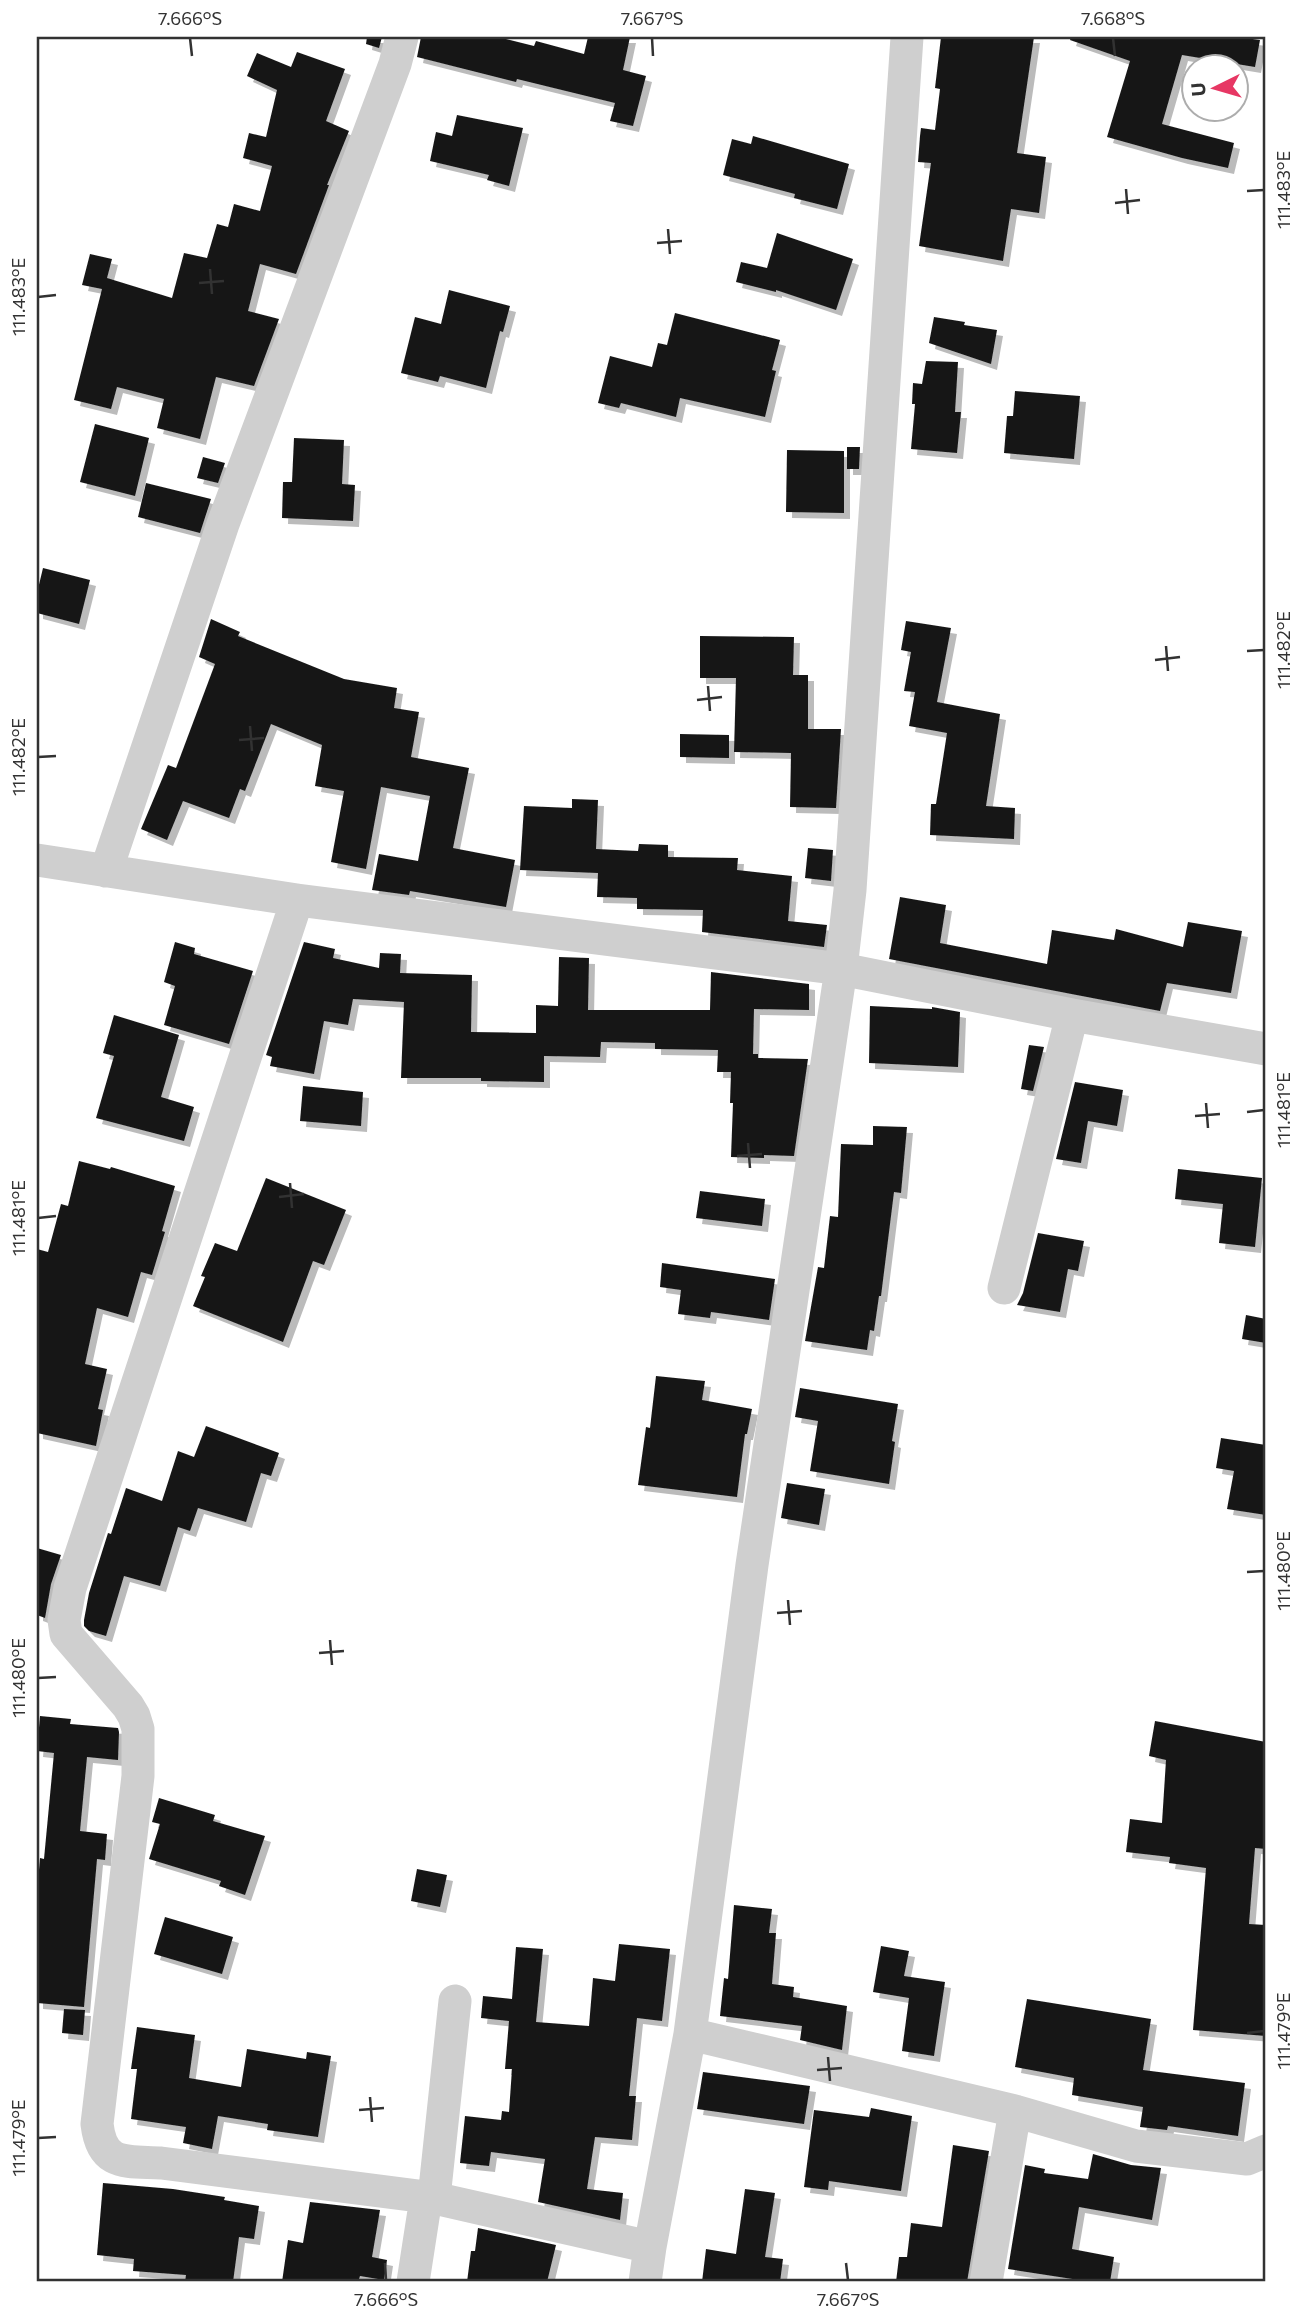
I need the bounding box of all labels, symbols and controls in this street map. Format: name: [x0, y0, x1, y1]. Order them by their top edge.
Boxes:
text: 7.666°S: [158, 7, 222, 29]
text: 7.667°S: [621, 7, 683, 29]
text: 7.668°S: [1081, 7, 1145, 29]
north arrow: [1180, 52, 1250, 122]
text: U: [1186, 82, 1210, 97]
text: 111.483°E: [1272, 151, 1294, 229]
text: 111.483°E: [7, 258, 29, 336]
text: 111.482°E: [1272, 611, 1294, 689]
text: 111.482°E: [7, 718, 29, 796]
text: 111.481°E: [1272, 1072, 1294, 1148]
text: 111.481°E: [7, 1180, 29, 1256]
text: 111.480°E: [1272, 1531, 1294, 1611]
text: 111.480°E: [7, 1638, 29, 1718]
text: 111.479°E: [1272, 1992, 1294, 2070]
text: 111.479°E: [7, 2099, 29, 2177]
text: 7.666°S: [354, 2288, 418, 2310]
text: 7.667°S: [817, 2288, 879, 2310]

